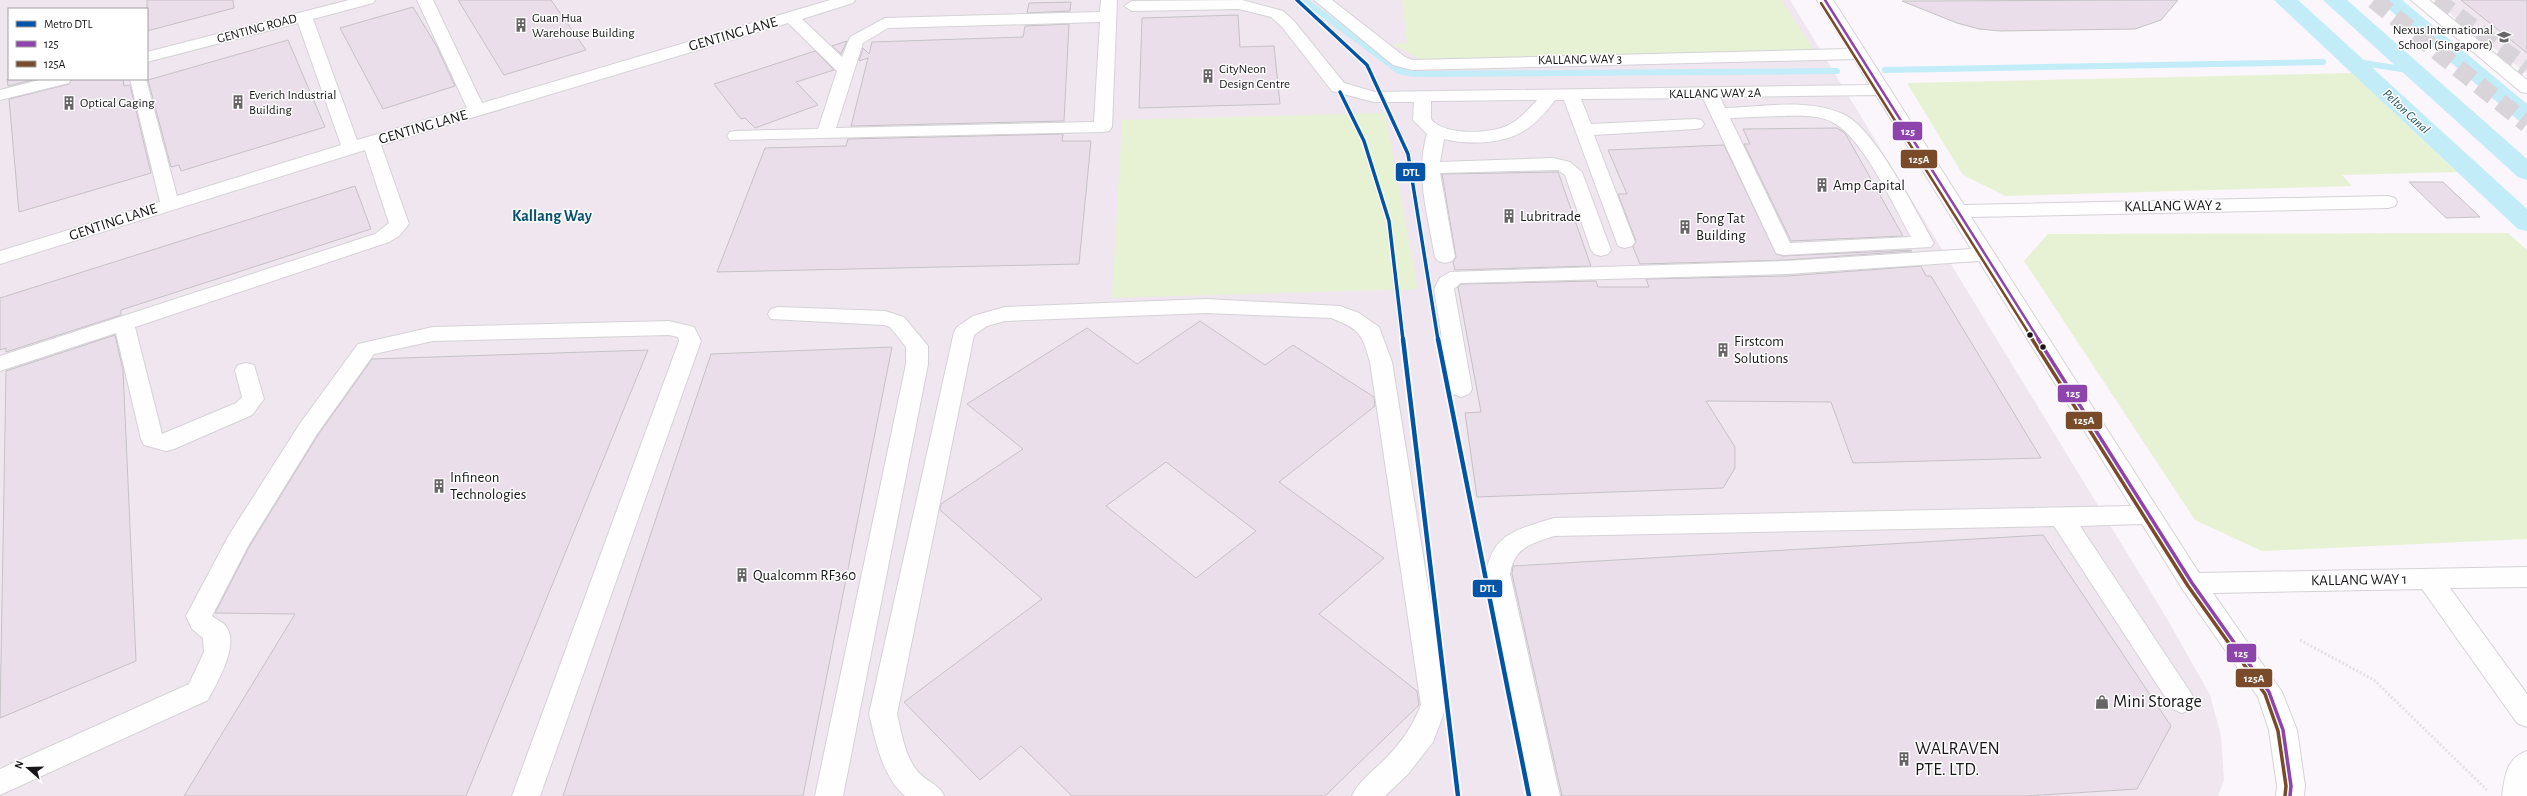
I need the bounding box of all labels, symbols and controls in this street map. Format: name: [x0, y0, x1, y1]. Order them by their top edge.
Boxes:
legend: [8, 8, 148, 80]
street label: GENTING ROAD: [216, 12, 298, 46]
place label: Guan Hua Warehouse Building: [532, 12, 635, 40]
street label: GENTING LANE: [687, 14, 779, 54]
building icon: Guan Hua Warehouse Building: [513, 17, 529, 33]
text: Metro DTL: [44, 18, 92, 30]
place label: Nexus International School (Singapore): [2393, 24, 2493, 52]
school or university icon: Nexus International School (Singapore): [2496, 29, 2512, 45]
text: 125: [44, 38, 59, 50]
street label: KALLANG WAY 3: [1538, 53, 1622, 67]
text: 125A: [44, 58, 66, 70]
place label: CityNeon Design Centre: [1219, 63, 1290, 91]
building icon: CityNeon Design Centre: [1200, 68, 1216, 84]
street label: KALLANG WAY 2A: [1669, 87, 1762, 101]
water label: Pelton Canal: [2380, 87, 2432, 137]
place label: Everich Industrial Building: [249, 89, 336, 117]
building icon: Everich Industrial Building: [230, 94, 246, 110]
building icon: Optical Gaging: [61, 95, 77, 111]
place label: Optical Gaging: [80, 97, 155, 110]
street label: GENTING LANE: [377, 107, 469, 147]
line badge: 125: [1892, 121, 1923, 141]
text: 125: [1901, 126, 1915, 137]
line badge: 125A: [1900, 149, 1938, 169]
text: 125A: [1909, 154, 1930, 165]
line badge: DTL: [1395, 162, 1426, 182]
text: DTL: [1402, 167, 1420, 178]
building icon: Amp Capital: [1814, 177, 1830, 193]
place label: Amp Capital: [1833, 178, 1905, 193]
street label: KALLANG WAY 2: [2124, 198, 2222, 214]
street label: GENTING LANE: [67, 201, 159, 243]
district label: Kallang Way: [512, 208, 593, 225]
building icon: Lubritrade: [1501, 208, 1517, 224]
place label: Lubritrade: [1520, 209, 1581, 224]
place label: Fong Tat Building: [1696, 211, 1746, 243]
building icon: Fong Tat Building: [1677, 219, 1693, 235]
unlabelled marker: [2025, 330, 2035, 340]
place label: Firstcom Solutions: [1734, 334, 1788, 366]
building icon: Firstcom Solutions: [1715, 342, 1731, 358]
unlabelled marker: [2038, 342, 2048, 352]
line badge: 125: [2057, 384, 2088, 403]
text: 125: [2066, 388, 2080, 399]
line badge: 125A: [2065, 411, 2103, 430]
text: 125A: [2074, 415, 2095, 426]
place label: Infineon Technologies: [450, 470, 526, 502]
building icon: Infineon Technologies: [431, 478, 447, 494]
building icon: Qualcomm RF360: [734, 567, 750, 583]
place label: Qualcomm RF360: [753, 568, 856, 583]
street label: KALLANG WAY 1: [2311, 572, 2407, 588]
line badge: DTL: [1472, 579, 1503, 598]
text: DTL: [1479, 583, 1497, 594]
line badge: 125: [2226, 643, 2257, 663]
text: 125: [2234, 648, 2248, 659]
line badge: 125A: [2235, 668, 2273, 688]
text: 125A: [2244, 673, 2265, 684]
place label: Mini Storage: [2113, 693, 2202, 711]
shop icon: Mini Storage: [2094, 694, 2110, 710]
place label: WALRAVEN PTE. LTD.: [1915, 740, 2000, 779]
north arrow: [8, 748, 48, 788]
building icon: WALRAVEN PTE. LTD.: [1896, 751, 1912, 767]
text: N: [13, 759, 26, 770]

